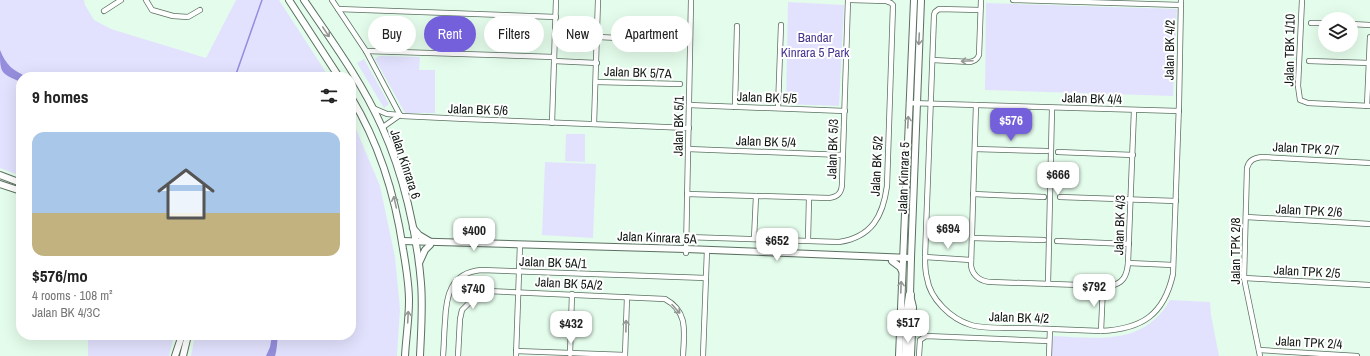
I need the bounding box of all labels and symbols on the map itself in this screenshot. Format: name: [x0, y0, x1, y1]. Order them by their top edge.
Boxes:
street label: Jalan TBK 1/10: [1280, 13, 1299, 87]
street label: Jalan BK 4/2: [1160, 20, 1179, 80]
one-way arrow: [322, 27, 330, 38]
park label: Bandar Kinrara 5 Park: [781, 29, 850, 61]
one-way arrow: [916, 32, 923, 45]
one-way arrow: [961, 57, 974, 65]
street label: Jalan BK 5/7A: [604, 63, 673, 82]
street label: Jalan BK 5/5: [736, 88, 798, 107]
street label: Jalan BK 4/4: [1061, 89, 1123, 108]
street label: Jalan BK 5/1: [669, 96, 688, 156]
street label: Jalan BK 5/6: [447, 100, 509, 119]
pin: $576: [987, 108, 1035, 142]
one-way arrow: [904, 116, 912, 129]
street label: Jalan BK 5/3: [823, 118, 842, 180]
street label: Jalan Kinrara 6: [386, 127, 425, 201]
street label: Jalan BK 5/4: [735, 132, 797, 151]
street label: Jalan BK 5/2: [866, 135, 887, 197]
street label: Jalan TPK 2/7: [1272, 138, 1340, 159]
street label: Jalan Kinrara 5: [894, 142, 913, 214]
pin: $666: [1034, 162, 1082, 196]
street label: Jalan BK 4/3: [1110, 194, 1129, 256]
one-way arrow: [390, 196, 398, 209]
street label: Jalan TPK 2/6: [1275, 200, 1343, 221]
pin: $694: [924, 216, 972, 250]
pin: $400: [450, 218, 498, 252]
street label: Jalan TPK 2/8: [1227, 218, 1244, 284]
street label: Jalan Kinrara 5A: [617, 228, 698, 247]
pin: $652: [753, 228, 801, 262]
street label: Jalan BK 5A/1: [519, 253, 587, 272]
street label: Jalan TPK 2/5: [1273, 261, 1341, 282]
street label: Jalan BK 5A/2: [535, 273, 603, 294]
pin: $792: [1070, 274, 1118, 308]
pin: $740: [449, 276, 497, 310]
one-way arrow: [897, 281, 905, 294]
one-way arrow: [671, 304, 681, 314]
street label: Jalan BK 4/2: [988, 308, 1050, 327]
pin: $517: [884, 310, 932, 344]
one-way arrow: [404, 311, 411, 324]
pin: $432: [547, 311, 595, 345]
one-way arrow: [622, 320, 630, 333]
street label: Jalan TPK 2/4: [1275, 332, 1343, 353]

